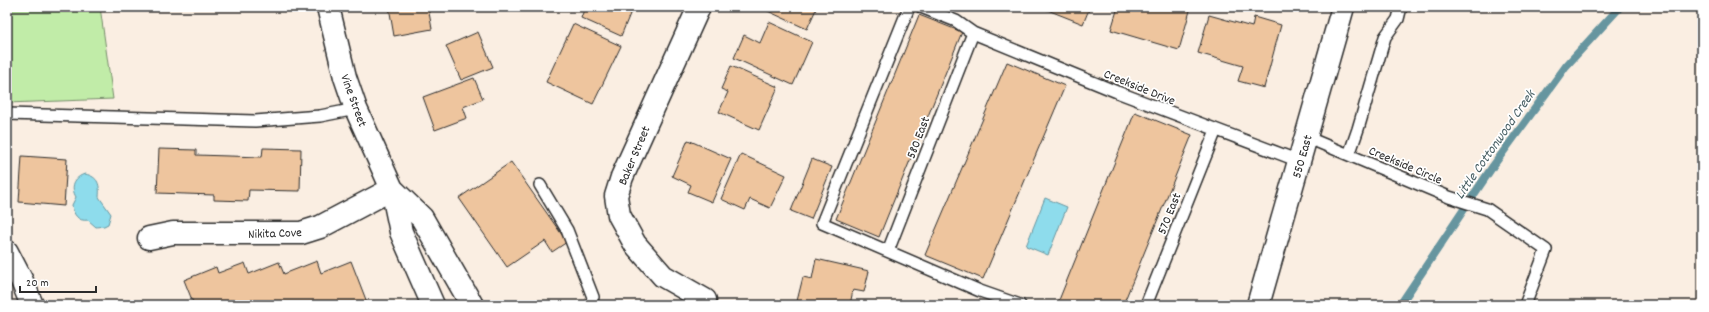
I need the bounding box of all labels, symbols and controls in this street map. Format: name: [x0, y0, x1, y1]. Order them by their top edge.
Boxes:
street label: Creekside Drive: [1100, 65, 1178, 111]
street label: Vine Street: [334, 72, 371, 130]
water label: Little Cottonwood Creek: [1450, 86, 1542, 204]
street label: 580 East: [903, 114, 936, 162]
street label: Baker Street: [614, 123, 656, 189]
street label: 550 East: [1288, 133, 1319, 181]
street label: Creekside Circle: [1365, 142, 1445, 190]
street label: 570 East: [1153, 190, 1187, 238]
street label: Nikita Cove: [248, 224, 303, 245]
scale bar: [20, 268, 96, 294]
text: 20 m: [26, 275, 49, 292]

